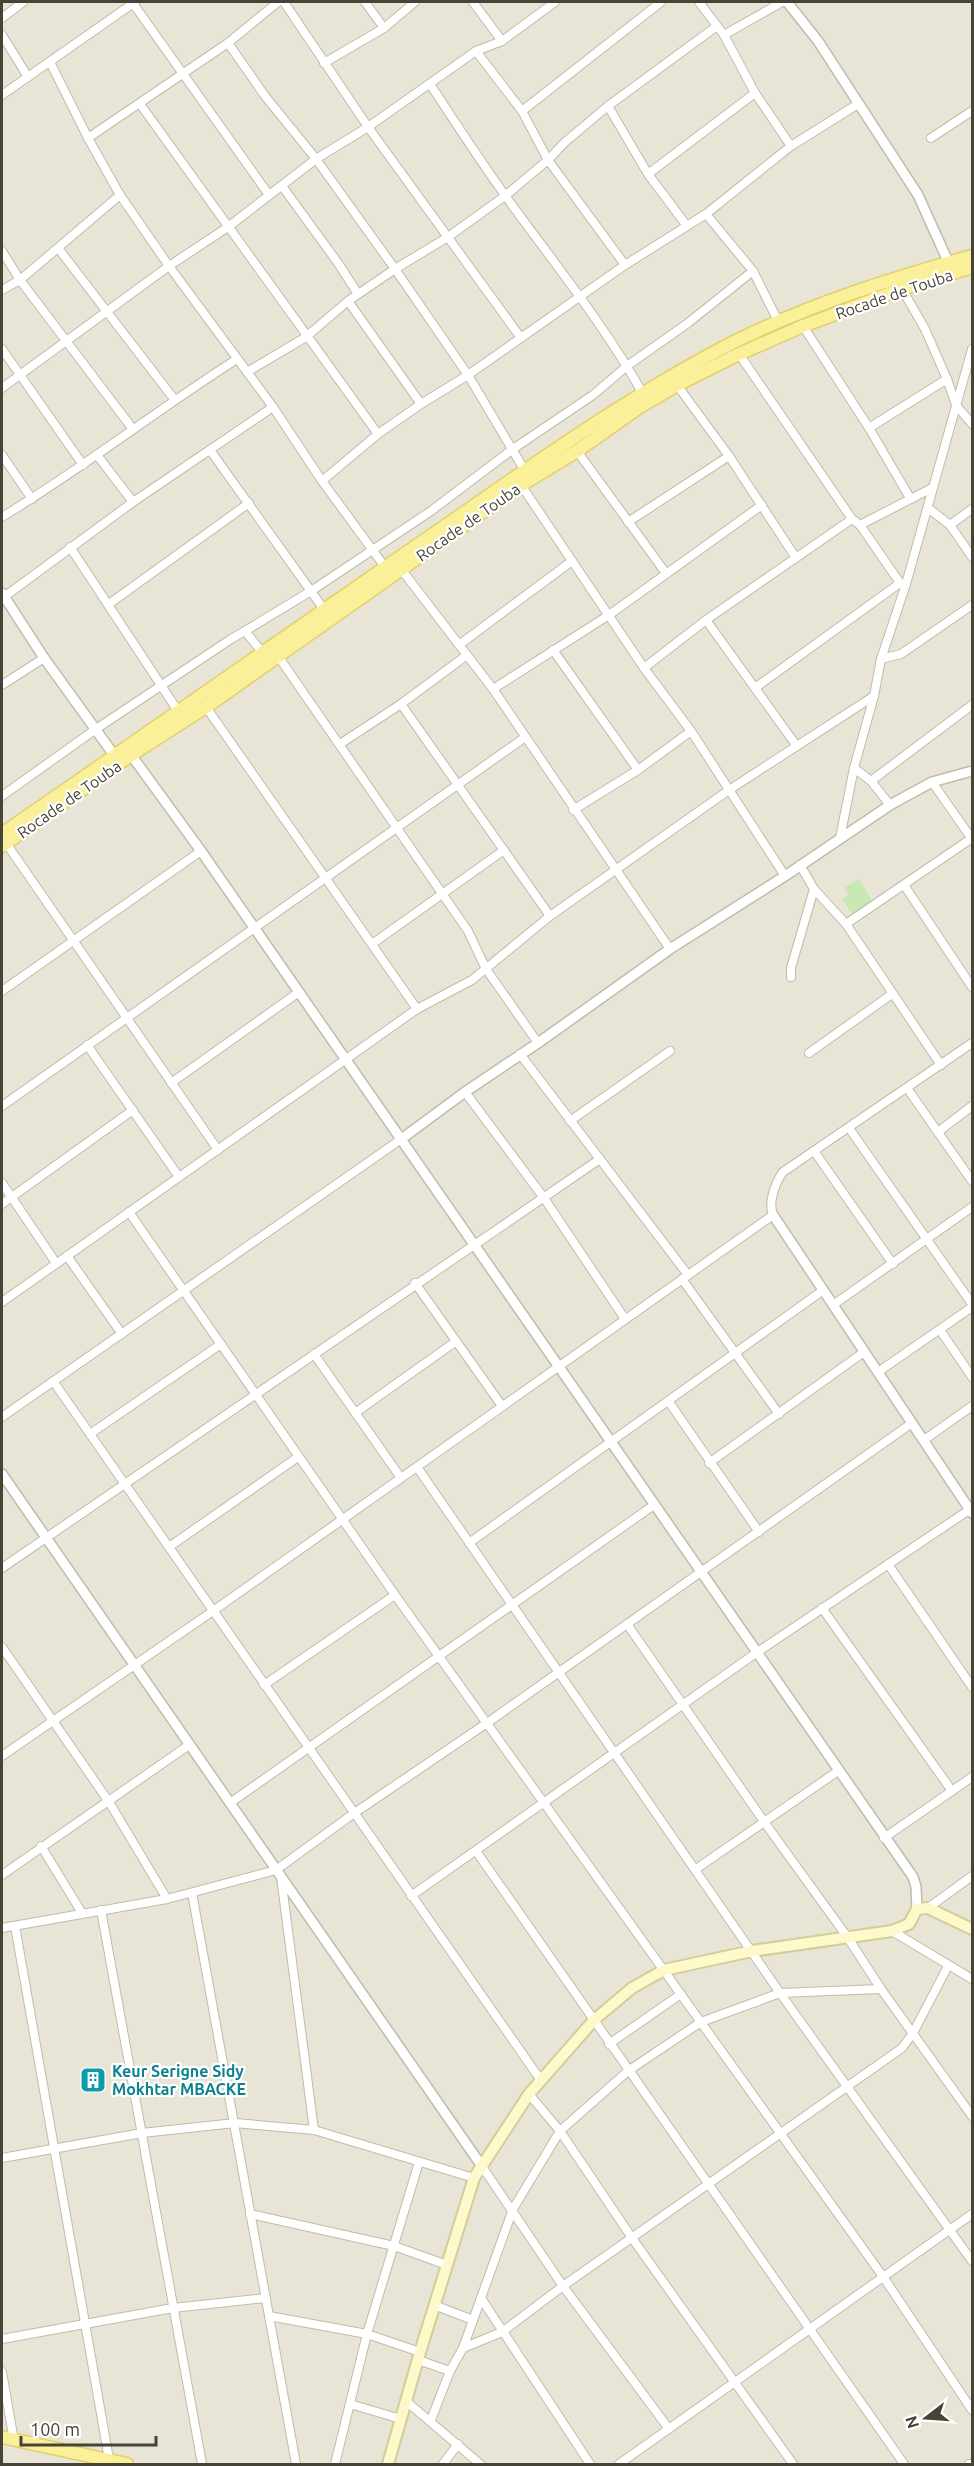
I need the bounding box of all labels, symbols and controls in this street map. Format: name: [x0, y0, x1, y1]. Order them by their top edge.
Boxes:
street label: Rocade de Touba: [833, 265, 955, 323]
street label: Rocade de Touba: [413, 479, 523, 565]
street label: Rocade de Touba: [14, 756, 124, 842]
place label: Keur Serigne Sidy Mokhtar MBACKE: [112, 2062, 246, 2098]
building icon: Keur Serigne Sidy Mokhtar MBACKE: [78, 2065, 108, 2095]
north arrow: [896, 2388, 956, 2448]
scale bar: [21, 2409, 156, 2447]
text: N: [901, 2414, 922, 2431]
text: 100 m: [30, 2419, 80, 2439]

